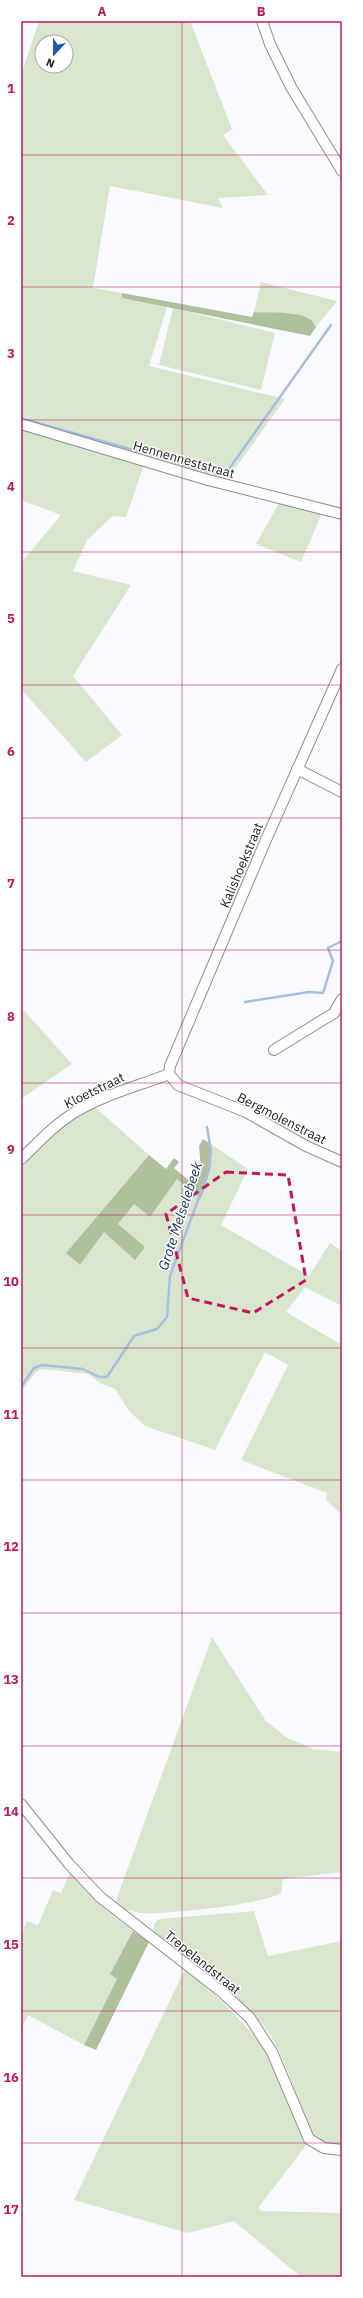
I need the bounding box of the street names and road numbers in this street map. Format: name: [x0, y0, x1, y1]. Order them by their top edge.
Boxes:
street label: Hennenneststraat: [131, 437, 237, 482]
street label: Kalishoekstraat: [216, 820, 267, 910]
street label: Kloetstraat: [61, 1069, 127, 1112]
street label: Bergmolenstraat: [234, 1089, 329, 1148]
street label: Trepelandstraat: [161, 1927, 244, 1998]

